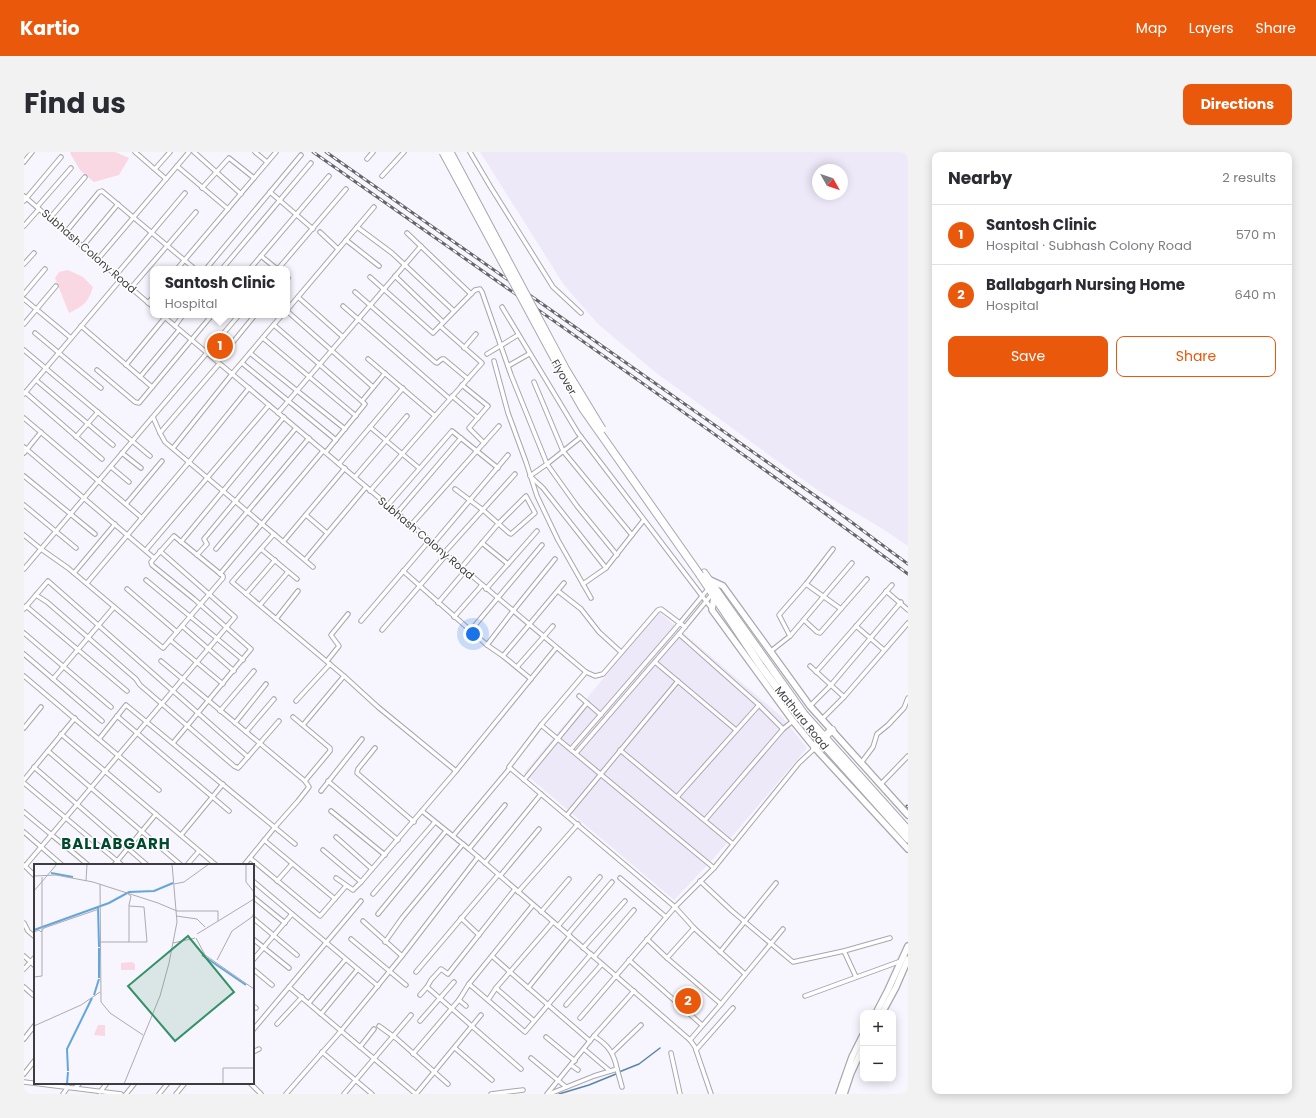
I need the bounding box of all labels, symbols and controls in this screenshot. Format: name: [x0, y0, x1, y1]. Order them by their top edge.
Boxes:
text: Kartio: [20, 15, 80, 42]
text: Map: [1136, 18, 1167, 38]
text: Layers: [1189, 18, 1233, 38]
text: Share: [1255, 18, 1296, 38]
text: Find us: [24, 84, 126, 123]
button: Directions: [1183, 84, 1292, 125]
north arrow: [812, 164, 848, 200]
text: Nearby: [948, 166, 1012, 190]
text: 2 results: [1222, 168, 1276, 187]
street label: Subhash Colony Road: [38, 205, 140, 297]
text: Santosh Clinic: [986, 214, 1097, 235]
text: 1: [959, 225, 963, 244]
text: 570 m: [1236, 225, 1276, 244]
text: Hospital · Subhash Colony Road: [986, 236, 1192, 255]
popup: [150, 266, 290, 318]
text: Santosh Clinic: [165, 272, 275, 293]
text: Ballabgarh Nursing Home: [986, 274, 1185, 295]
text: 2: [957, 285, 965, 304]
text: 640 m: [1235, 285, 1276, 304]
text: Hospital: [165, 294, 217, 313]
text: Hospital: [986, 296, 1039, 315]
pin: 1: [207, 331, 233, 361]
button: Save: [948, 336, 1108, 377]
button: Share: [1116, 336, 1276, 377]
street label: Flyover: [547, 356, 581, 398]
street label: Subhash Colony Road: [374, 493, 478, 583]
your location: [463, 624, 483, 644]
street label: Mathura Road: [771, 683, 833, 753]
district label: BALLABGARH: [61, 833, 171, 854]
inset map: [34, 864, 254, 1084]
pin: 2: [675, 986, 701, 1016]
map controls: [860, 1010, 896, 1082]
button: +: [860, 1010, 896, 1046]
button: −: [860, 1046, 896, 1082]

